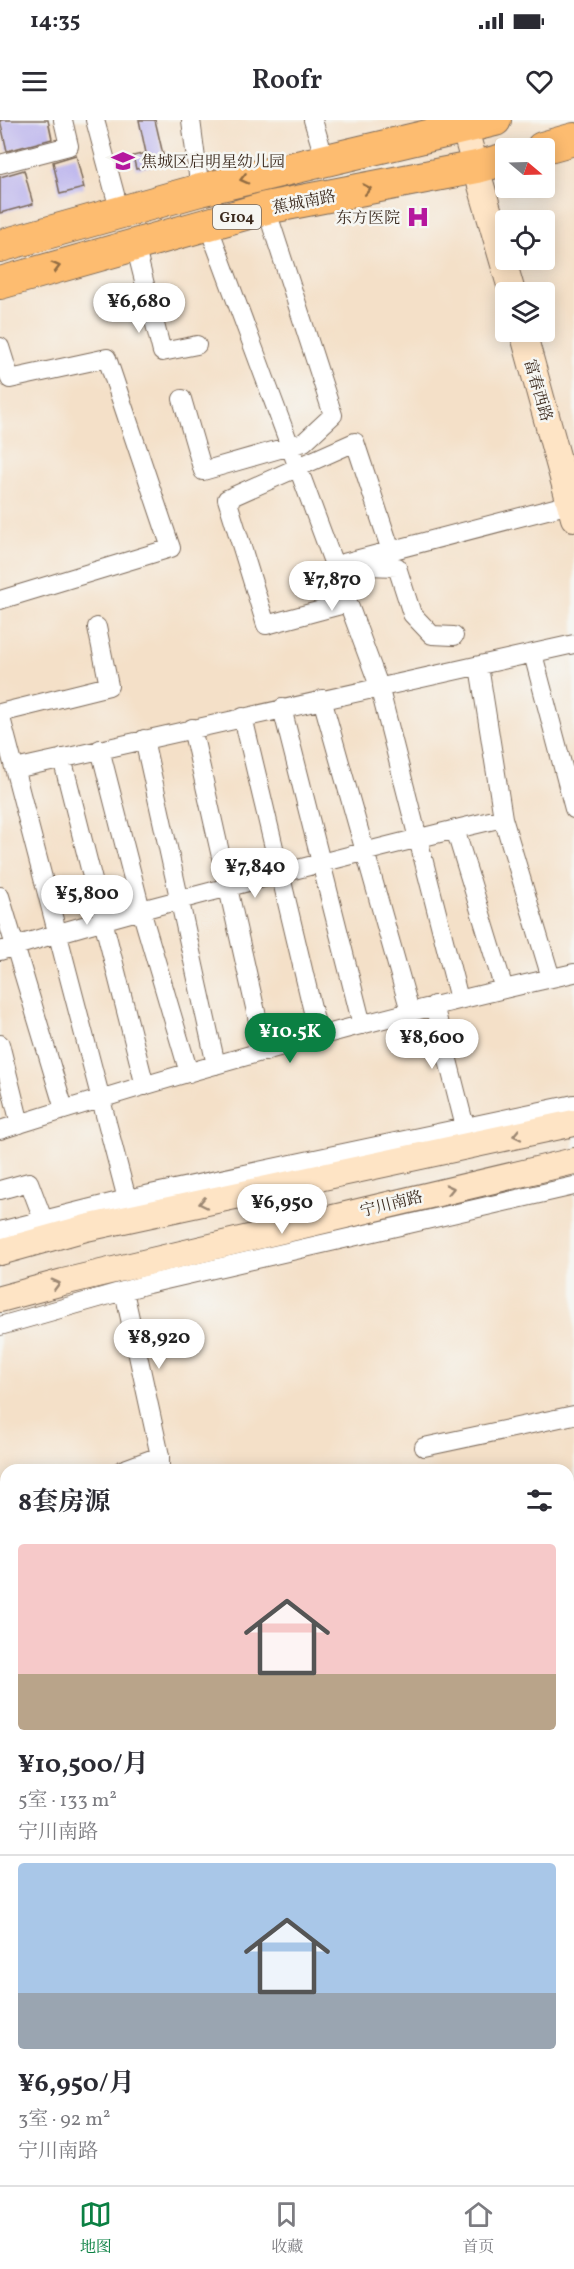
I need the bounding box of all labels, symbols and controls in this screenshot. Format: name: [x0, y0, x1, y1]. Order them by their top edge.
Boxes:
text: 14:35: [30, 6, 80, 37]
text: Roofr: [252, 62, 322, 100]
icon: menu: [18, 65, 51, 98]
icon: heart: [523, 65, 556, 98]
north arrow: [495, 138, 555, 198]
map controls: [495, 138, 555, 342]
school or university icon: 焦城区启明星幼儿园: [110, 148, 136, 174]
place label: 焦城区启明星幼儿园: [141, 152, 285, 174]
one-way arrow: [239, 172, 249, 185]
one-way arrow: [362, 183, 372, 196]
street label: 蕉城南路: [271, 186, 338, 220]
hospital icon: 东方医院: [405, 204, 431, 230]
road number: G104: [213, 205, 261, 229]
place label: 东方医院: [336, 208, 400, 230]
button: locate: [495, 210, 555, 270]
one-way arrow: [50, 262, 61, 274]
button: layers: [495, 282, 555, 342]
pin: ¥6,680: [90, 283, 188, 334]
text: ¥6,680: [107, 288, 171, 316]
street label: 富春西路: [518, 357, 556, 424]
pin: ¥7,870: [283, 561, 381, 612]
text: ¥7,870: [303, 566, 361, 594]
pin: ¥7,840: [206, 848, 304, 899]
text: ¥7,840: [225, 853, 285, 881]
pin: ¥5,800: [38, 875, 136, 926]
text: ¥5,800: [55, 880, 119, 908]
pin: ¥10.5K: [241, 1013, 339, 1064]
text: ¥10.5K: [259, 1018, 321, 1046]
pin: ¥8,600: [383, 1019, 481, 1070]
text: ¥8,600: [400, 1024, 464, 1052]
one-way arrow: [512, 1128, 522, 1141]
one-way arrow: [445, 1183, 455, 1196]
pin: ¥6,950: [233, 1184, 331, 1235]
street label: 宁川南路: [358, 1187, 425, 1223]
text: ¥6,950: [251, 1189, 313, 1217]
one-way arrow: [198, 1196, 208, 1209]
one-way arrow: [51, 1278, 61, 1291]
pin: ¥8,920: [110, 1319, 208, 1370]
text: ¥8,920: [128, 1324, 190, 1352]
icon: filters: [523, 1484, 556, 1517]
text: 8套房源: [18, 1485, 110, 1521]
icon: home: [233, 1583, 341, 1691]
text: ¥10,500/月: [18, 1747, 149, 1783]
text: 5室 · 133 m²: [18, 1787, 117, 1815]
text: 宁川南路: [18, 1819, 98, 1847]
icon: home: [233, 1902, 341, 2010]
text: ¥6,950/月: [18, 2066, 135, 2102]
text: 3室 · 92 m²: [18, 2106, 110, 2134]
text: 宁川南路: [18, 2138, 98, 2166]
tab: 地图: [79, 2198, 112, 2259]
tab: 收藏: [270, 2198, 303, 2259]
tab: 首页: [462, 2198, 495, 2259]

